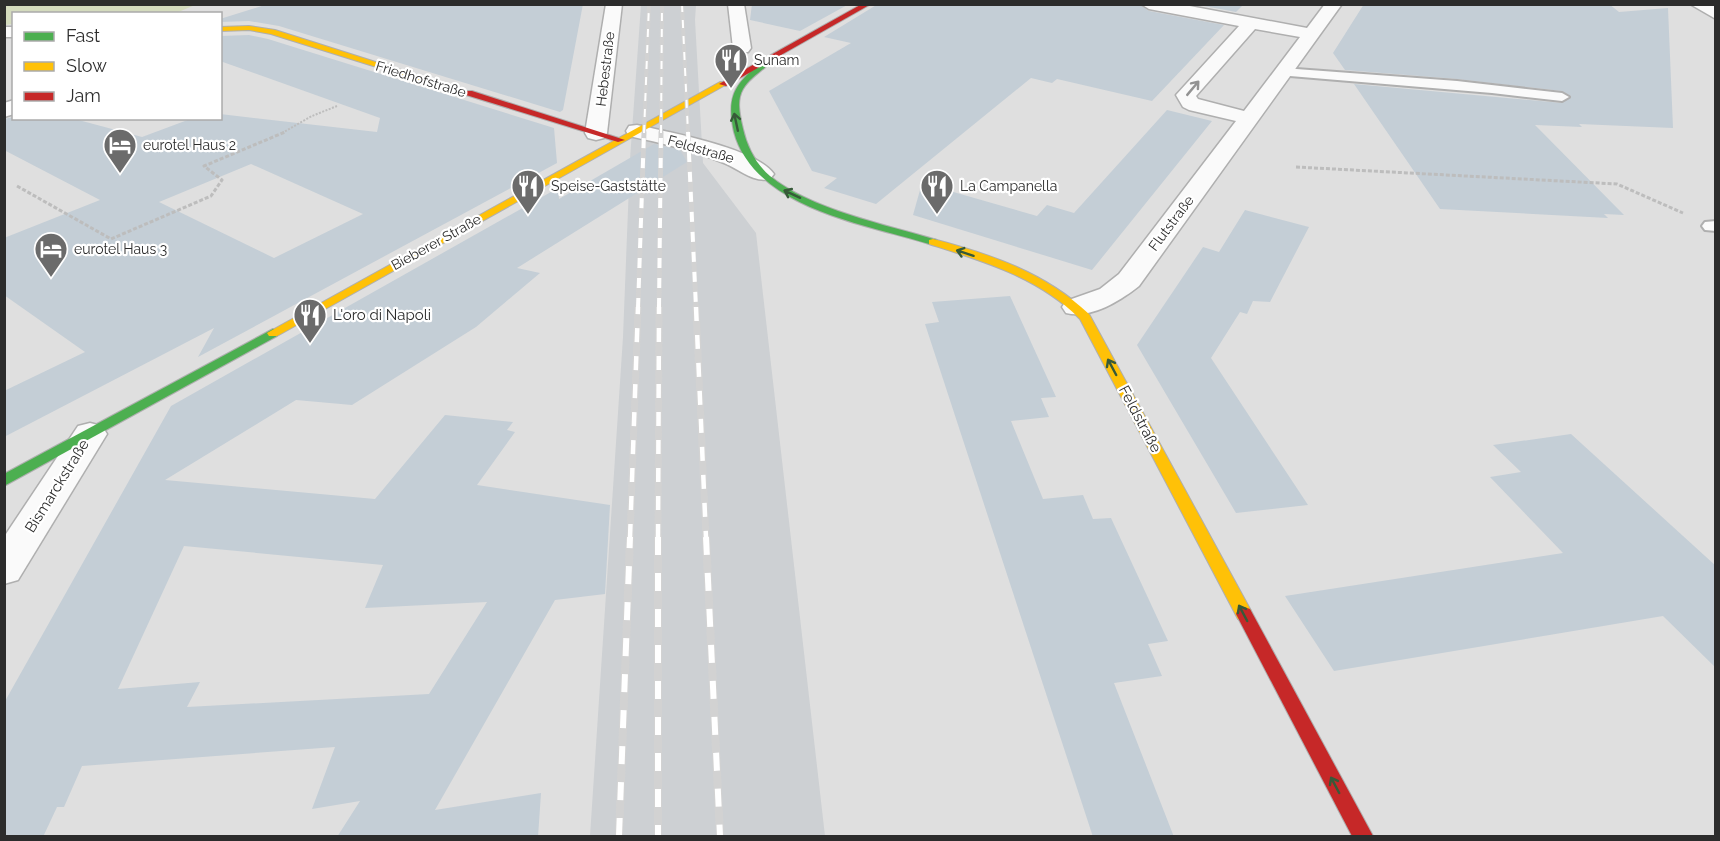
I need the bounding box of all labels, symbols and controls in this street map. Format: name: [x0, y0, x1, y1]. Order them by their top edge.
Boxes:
legend: [12, 12, 222, 120]
text: Fast: [66, 25, 100, 46]
street label: Hebestraße: [592, 31, 618, 107]
restaurant icon: Sunam: [713, 42, 749, 89]
place label: Sunam: [754, 52, 799, 68]
text: Slow: [66, 55, 107, 76]
street label: Friedhofstraße: [374, 58, 468, 100]
one-way arrow: [1185, 81, 1199, 97]
text: Jam: [66, 85, 101, 106]
one-way arrow: [730, 113, 741, 132]
hotel icon: eurotel Haus 2: [102, 127, 138, 174]
street label: Feldstraße: [666, 132, 736, 166]
place label: eurotel Haus 2: [143, 137, 236, 153]
restaurant icon: Speise-Gaststätte: [510, 168, 546, 215]
restaurant icon: La Campanella: [919, 168, 955, 215]
place label: Speise-Gaststätte: [551, 178, 666, 194]
place label: La Campanella: [960, 178, 1057, 194]
one-way arrow: [784, 188, 802, 200]
street label: Flutstraße: [1145, 192, 1197, 254]
street label: Bieberer Straße: [388, 211, 484, 273]
hotel icon: eurotel Haus 3: [33, 231, 69, 278]
place label: eurotel Haus 3: [74, 241, 167, 257]
one-way arrow: [956, 247, 975, 258]
restaurant icon: L'oro di Napoli: [292, 297, 328, 344]
place label: L'oro di Napoli: [333, 306, 431, 324]
one-way arrow: [1106, 359, 1118, 376]
street label: Feldstraße: [1115, 382, 1165, 456]
street label: Bismarckstraße: [21, 436, 93, 536]
one-way arrow: [1237, 605, 1249, 622]
one-way arrow: [1329, 777, 1341, 794]

